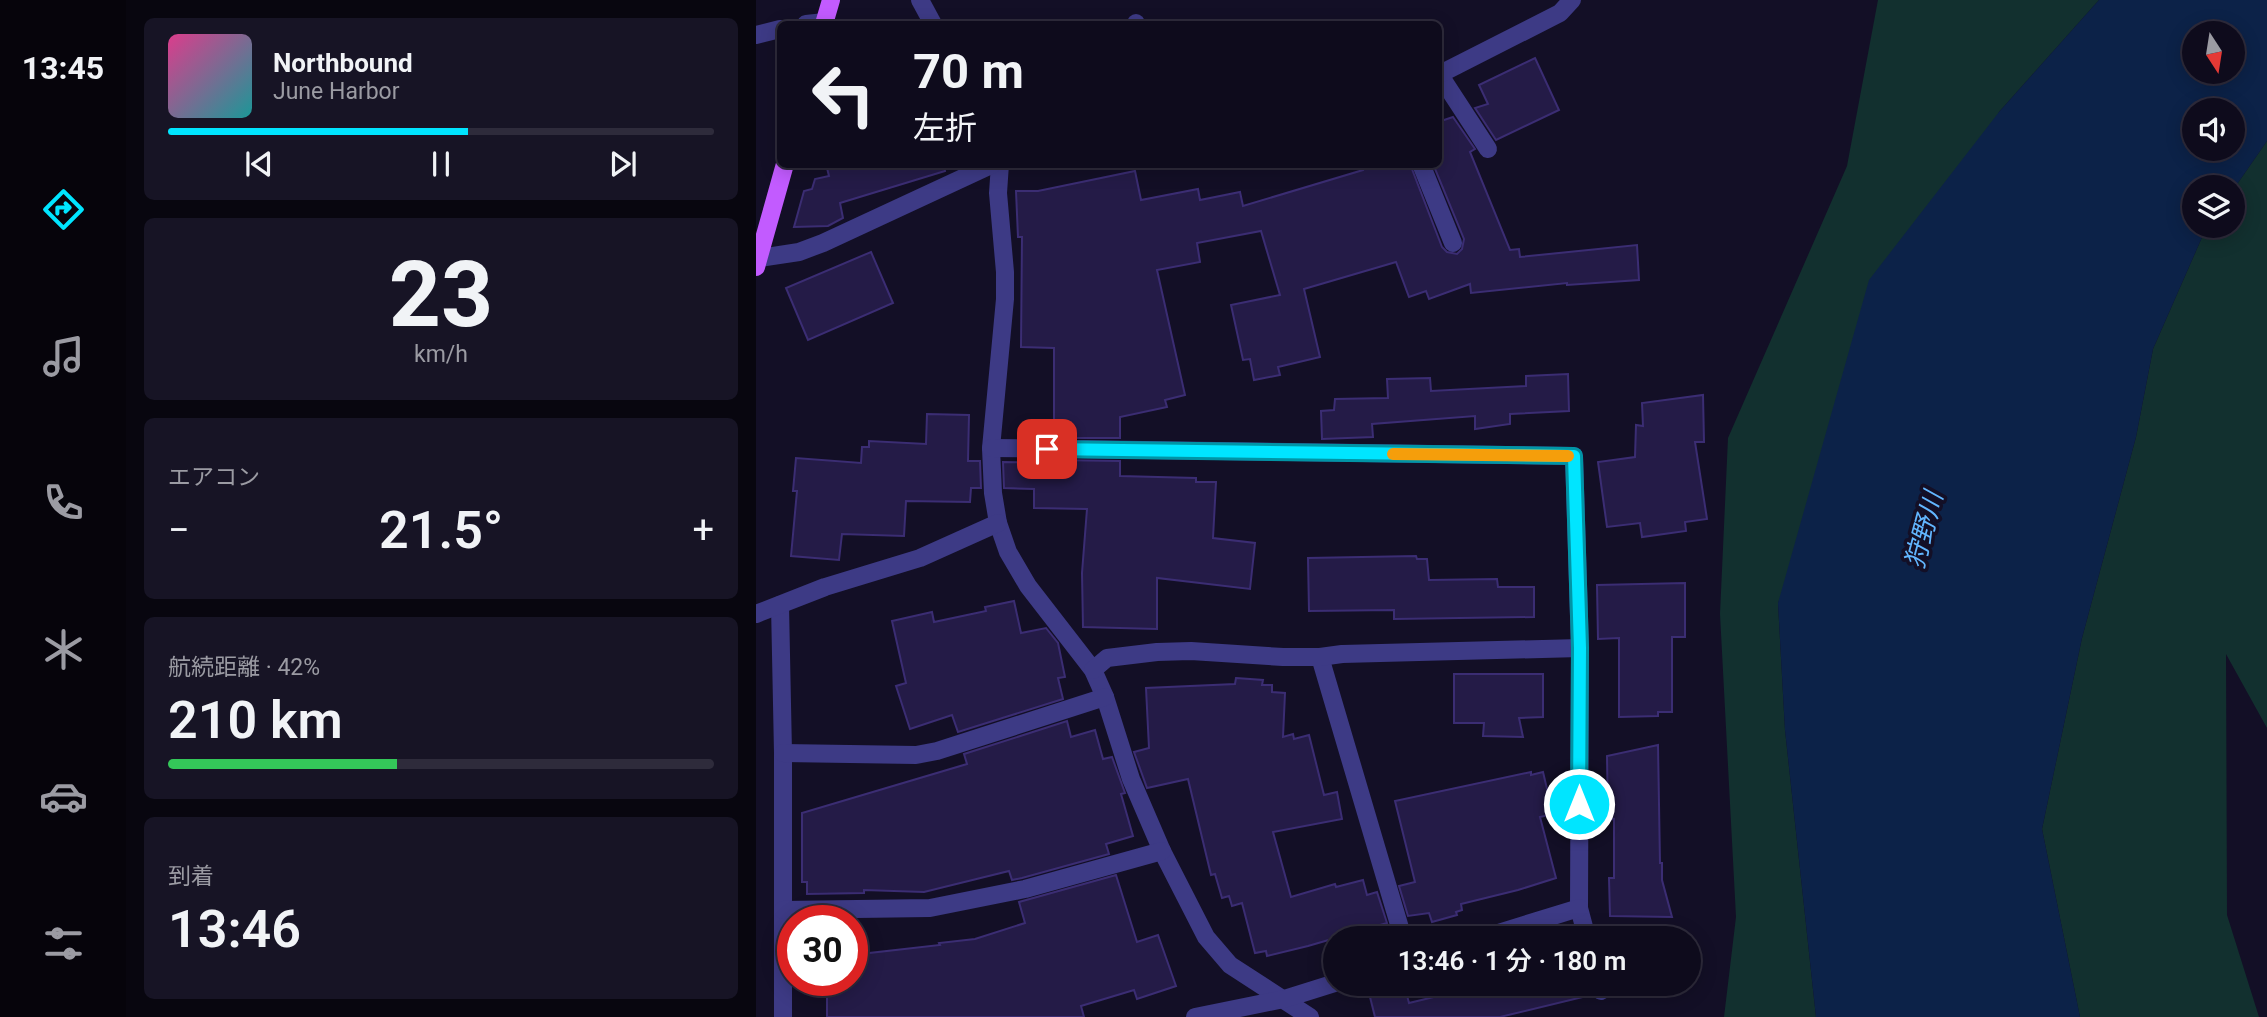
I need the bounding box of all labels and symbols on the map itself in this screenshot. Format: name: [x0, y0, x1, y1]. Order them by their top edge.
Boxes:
north arrow: [2182, 21, 2245, 84]
pin: [1017, 419, 1077, 479]
water label: 狩野川: [1899, 486, 1949, 572]
position arrow: [1542, 767, 1616, 841]
speed limit sign: 30: [777, 905, 868, 996]

